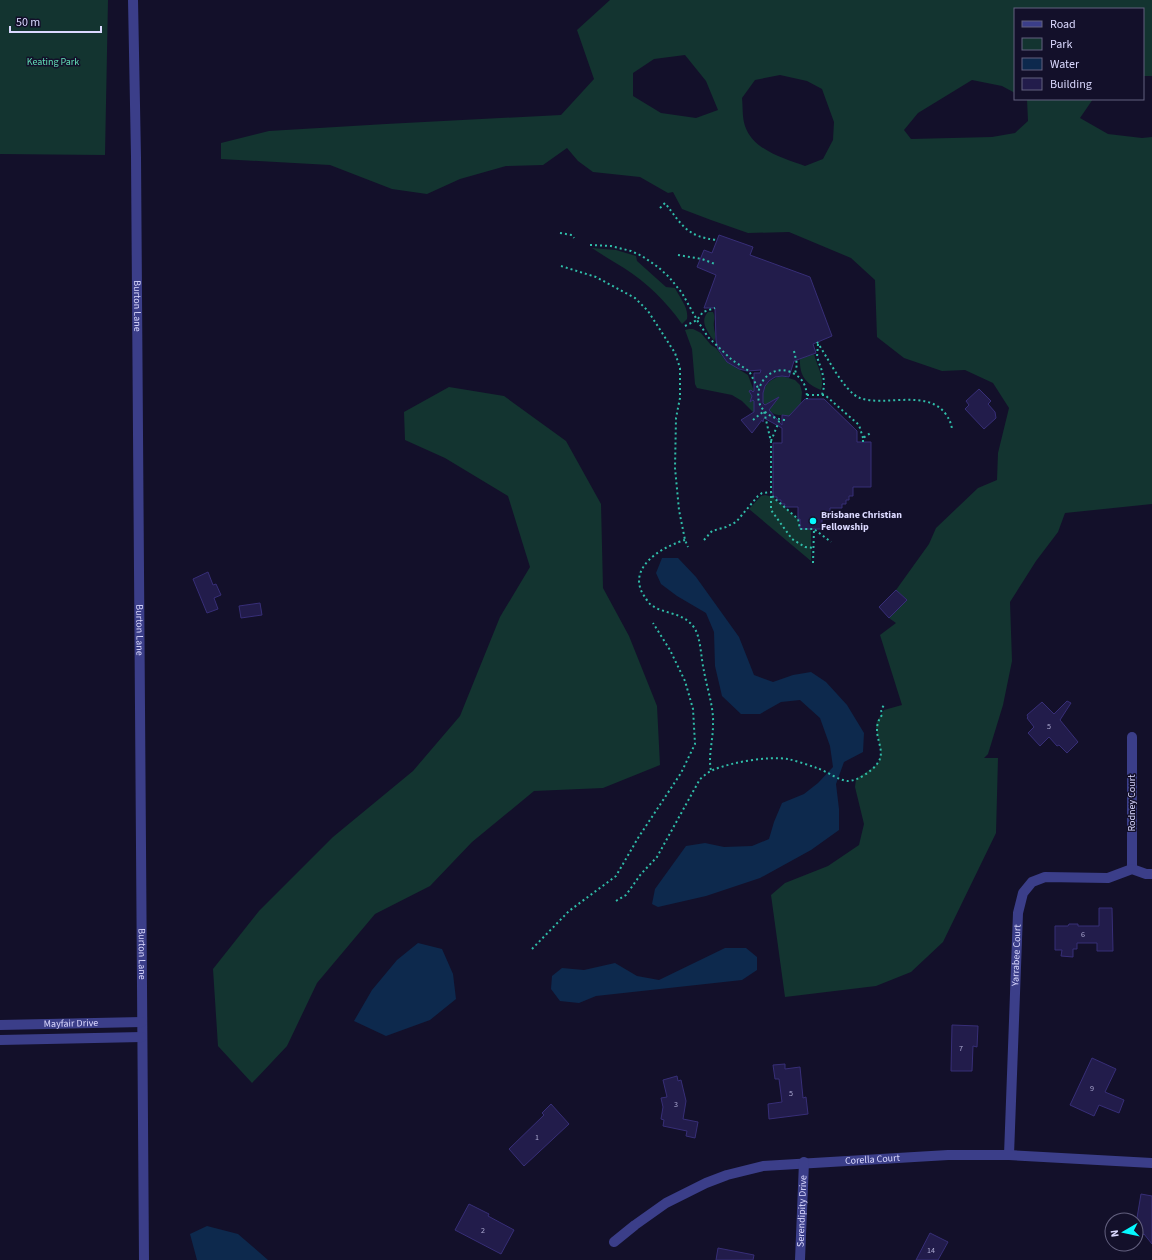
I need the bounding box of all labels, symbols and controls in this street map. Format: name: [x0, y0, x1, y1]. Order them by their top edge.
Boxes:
scale bar: [10, 8, 101, 34]
legend: [1014, 8, 1144, 100]
text: 50 m: [16, 14, 40, 31]
text: Road: [1050, 16, 1076, 33]
text: Park: [1050, 36, 1072, 53]
park label: Keating Park: [27, 55, 79, 69]
text: Water: [1050, 56, 1080, 73]
text: Building: [1050, 76, 1092, 93]
street label: Burton Lane: [130, 280, 144, 332]
place label: Brisbane Christian Fellowship: [821, 508, 902, 534]
marker: Brisbane Christian Fellowship: [808, 516, 818, 526]
street label: Burton Lane: [132, 604, 147, 656]
house number: 5: [1047, 721, 1051, 732]
street label: Rodney Court: [1125, 774, 1139, 832]
street label: Yarrabee Court: [1008, 923, 1025, 987]
street label: Burton Lane: [135, 928, 149, 980]
house number: 6: [1081, 929, 1085, 940]
street label: Mayfair Drive: [44, 1016, 98, 1031]
house number: 7: [959, 1043, 963, 1054]
house number: 9: [1090, 1083, 1094, 1094]
house number: 5: [789, 1088, 793, 1099]
house number: 3: [674, 1099, 678, 1110]
house number: 1: [535, 1132, 539, 1143]
street label: Corella Court: [845, 1151, 901, 1168]
street label: Serendipity Drive: [794, 1175, 810, 1247]
north arrow: [1104, 1212, 1144, 1252]
house number: 2: [481, 1225, 485, 1236]
text: N: [1107, 1229, 1123, 1238]
house number: 14: [927, 1245, 935, 1256]

